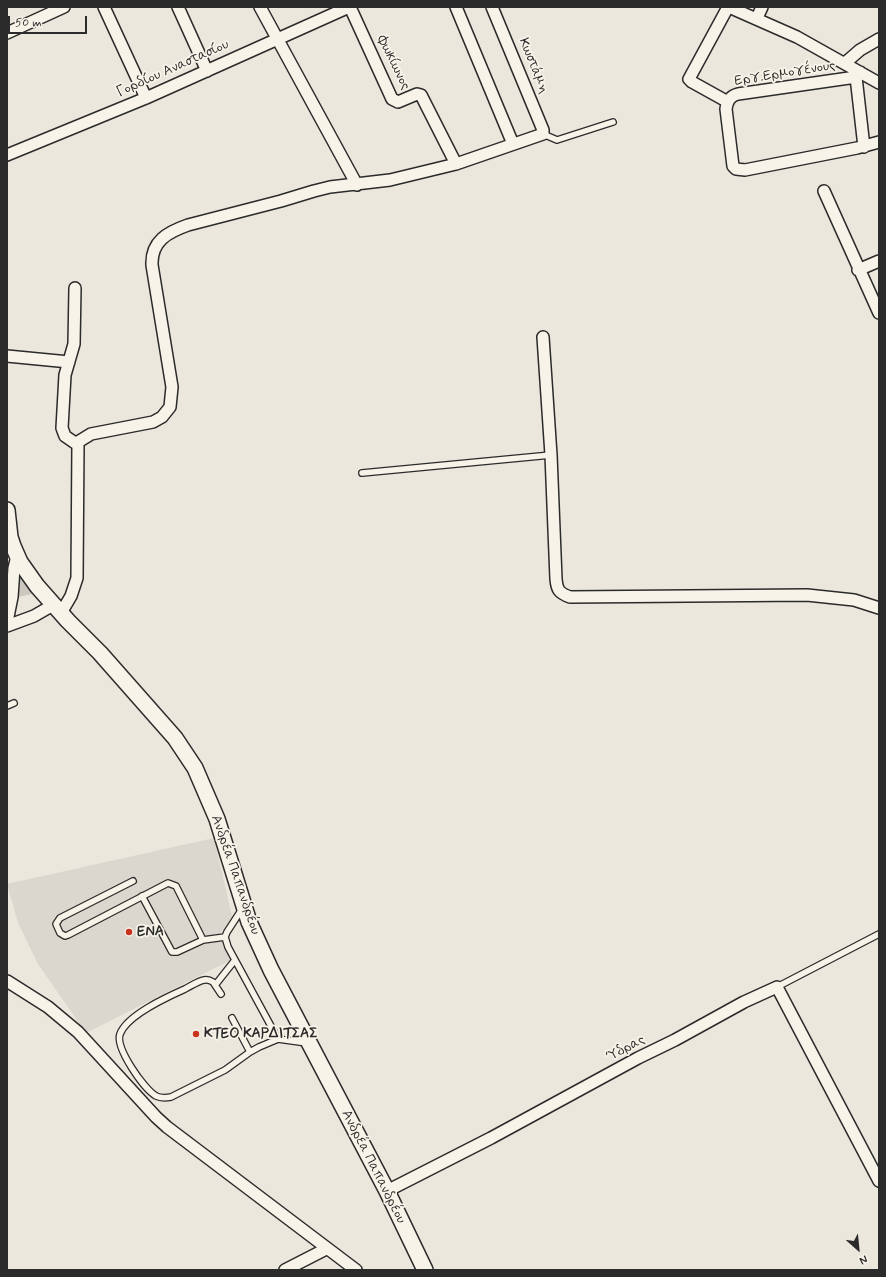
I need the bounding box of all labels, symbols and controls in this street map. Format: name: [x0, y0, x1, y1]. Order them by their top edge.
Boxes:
scale bar: [10, 8, 89, 34]
text: 50 m: [15, 15, 42, 31]
street label: Φωκίωνος: [373, 33, 413, 93]
street label: Κωστάμη: [514, 36, 552, 96]
street label: Γορδίου Αναστασίου: [114, 37, 232, 101]
street label: Εργ.Ερμογένους: [733, 58, 837, 90]
street label: Ανδρέα Παπανδρέου: [207, 813, 263, 937]
place label: ΕΝΑ: [137, 924, 164, 940]
marker: ΕΝΑ: [124, 927, 134, 937]
place label: ΚΤΕΟ ΚΑΡΔΙΤΣΑΣ: [204, 1026, 318, 1042]
marker: ΚΤΕΟ ΚΑΡΔΙΤΣΑΣ: [191, 1029, 201, 1039]
street label: Ύδρας: [604, 1032, 648, 1066]
street label: Ανδρέα Παπανδρέου: [337, 1107, 409, 1227]
north arrow: [838, 1229, 878, 1269]
text: N: [857, 1252, 870, 1268]

